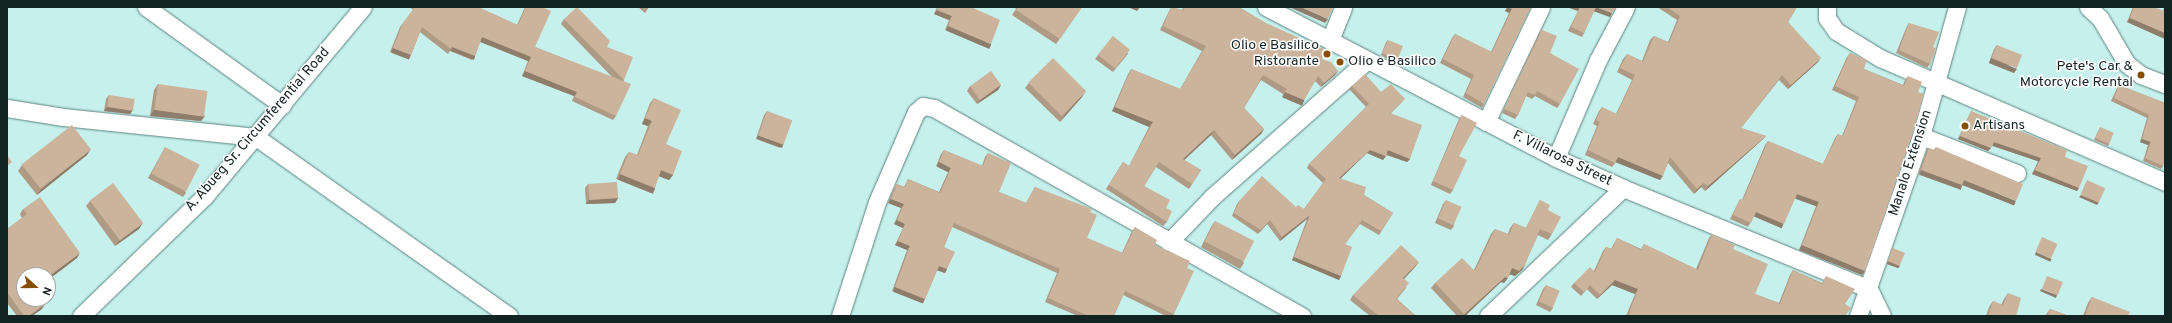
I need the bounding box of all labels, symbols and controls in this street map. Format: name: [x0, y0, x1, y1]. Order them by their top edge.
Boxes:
place label: Olio e Basilico Ristorante: [1231, 38, 1319, 70]
street label: A. Abueg Sr. Circumferential Road: [182, 44, 334, 216]
marker: Olio e Basilico Ristorante: [1322, 49, 1332, 59]
place label: Olio e Basilico: [1348, 54, 1436, 70]
marker: Olio e Basilico: [1335, 57, 1345, 67]
place label: Pete's Car & Motorcycle Rental: [2020, 59, 2133, 92]
marker: Pete's Car & Motorcycle Rental: [2136, 70, 2146, 80]
street label: Manalo Extension: [1886, 108, 1936, 218]
place label: Artisans: [1973, 118, 2025, 134]
marker: Artisans: [1960, 121, 1970, 131]
street label: F. Villarosa Street: [1509, 128, 1615, 190]
north arrow: [16, 267, 56, 307]
text: N: [38, 285, 54, 297]

